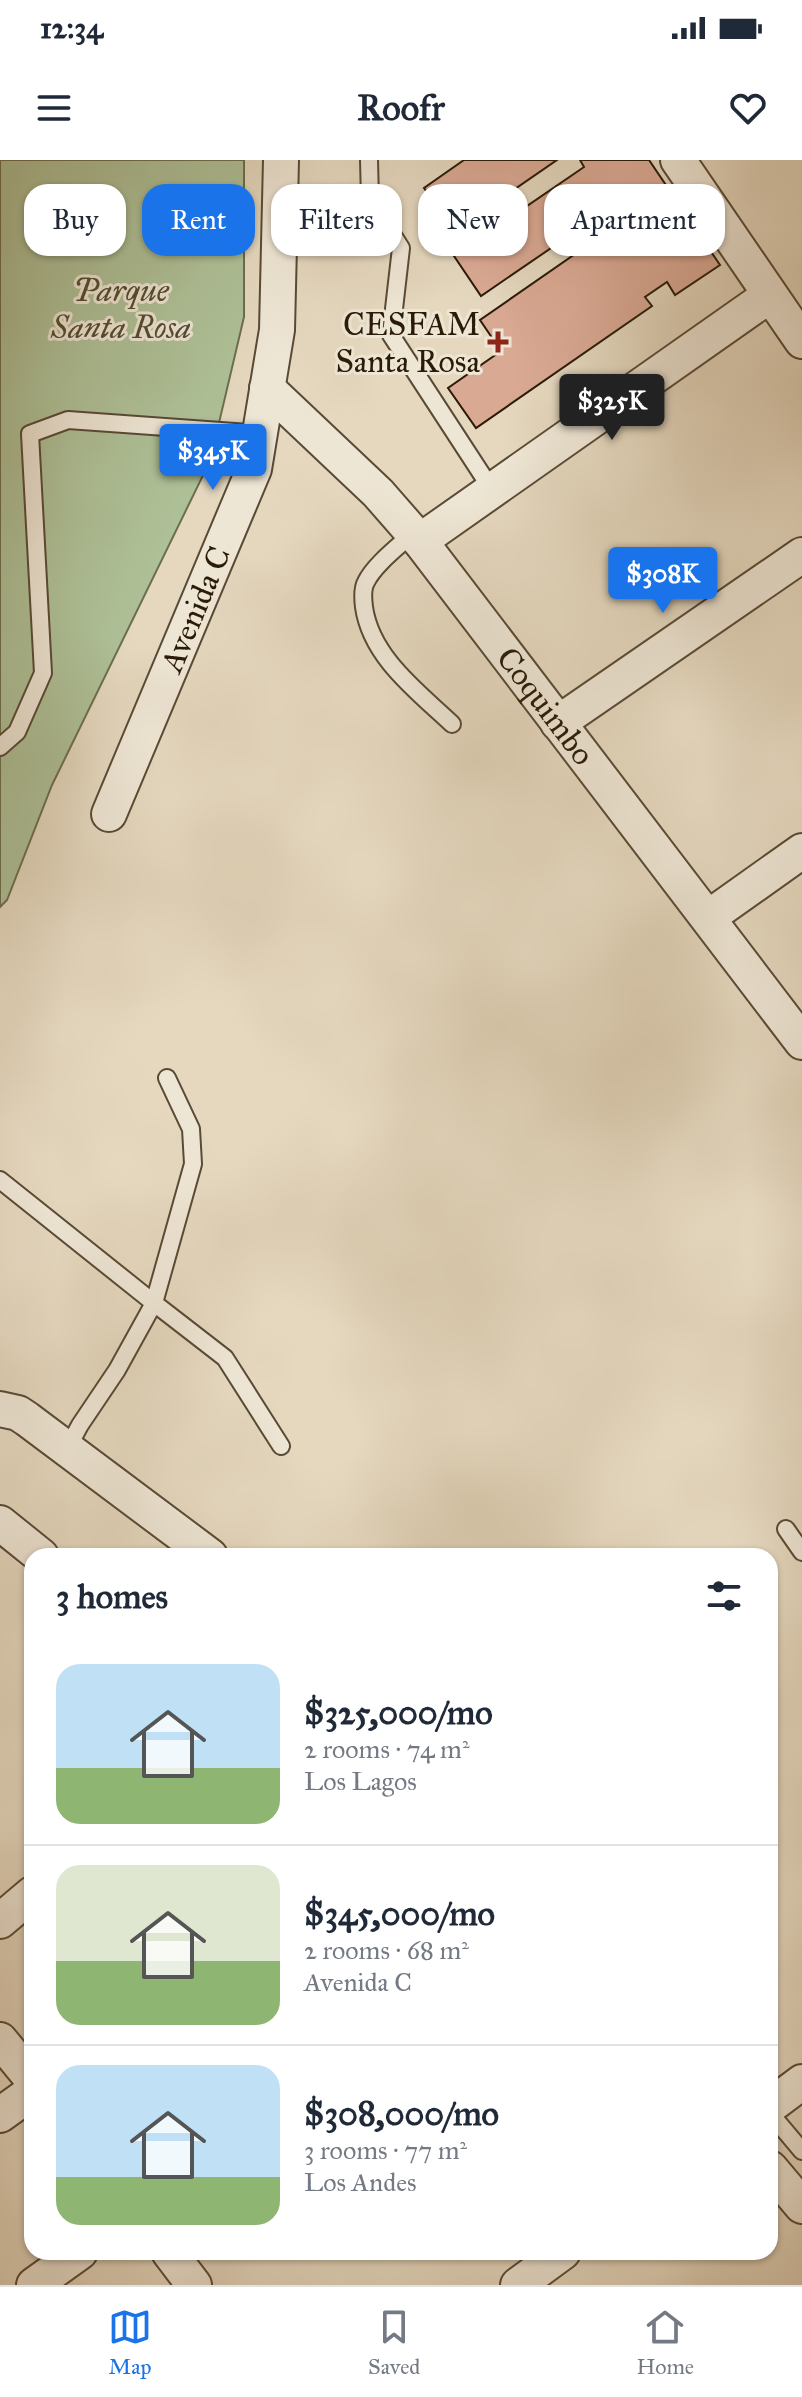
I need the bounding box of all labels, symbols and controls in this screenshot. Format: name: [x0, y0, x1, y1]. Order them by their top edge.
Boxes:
text: 12:34: [40, 10, 103, 46]
icon: menu: [32, 86, 76, 130]
text: Roofr: [357, 86, 445, 130]
icon: heart: [726, 86, 770, 130]
chip: Buy: [24, 184, 126, 256]
chip: Rent: [142, 184, 255, 256]
chip: Filters: [271, 184, 402, 256]
chip: New: [418, 184, 528, 256]
chip: Apartment: [544, 184, 725, 256]
park label: Parque Santa Rosa: [50, 271, 191, 347]
place label: CESFAM Santa Rosa: [335, 305, 480, 381]
marker: CESFAM Santa Rosa: [487, 331, 509, 353]
pin: $325K: [556, 374, 668, 442]
text: $325K: [577, 384, 647, 416]
pin: $345K: [157, 424, 269, 492]
text: $345K: [177, 434, 249, 466]
street label: Avenida C: [151, 541, 239, 680]
pin: $308K: [607, 547, 719, 615]
text: $308K: [626, 557, 700, 589]
street label: Coquimbo: [488, 639, 603, 773]
icon: filters: [702, 1574, 746, 1618]
text: 3 homes: [56, 1576, 168, 1617]
text: $325,000/mo: [304, 1692, 493, 1733]
icon: home: [120, 1696, 216, 1792]
text: 2 rooms · 74 m²: [304, 1733, 470, 1765]
text: Los Lagos: [304, 1765, 417, 1797]
text: $345,000/mo: [304, 1893, 495, 1934]
icon: home: [120, 1897, 216, 1993]
text: 2 rooms · 68 m²: [304, 1934, 469, 1966]
text: Avenida C: [304, 1966, 412, 1998]
text: $308,000/mo: [304, 2093, 499, 2134]
icon: home: [120, 2097, 216, 2193]
text: 3 rooms · 77 m²: [304, 2134, 467, 2166]
text: Los Andes: [304, 2166, 417, 2198]
tab: Map: [108, 2305, 152, 2380]
tab: Saved: [368, 2305, 420, 2380]
tab: Home: [636, 2305, 694, 2380]

